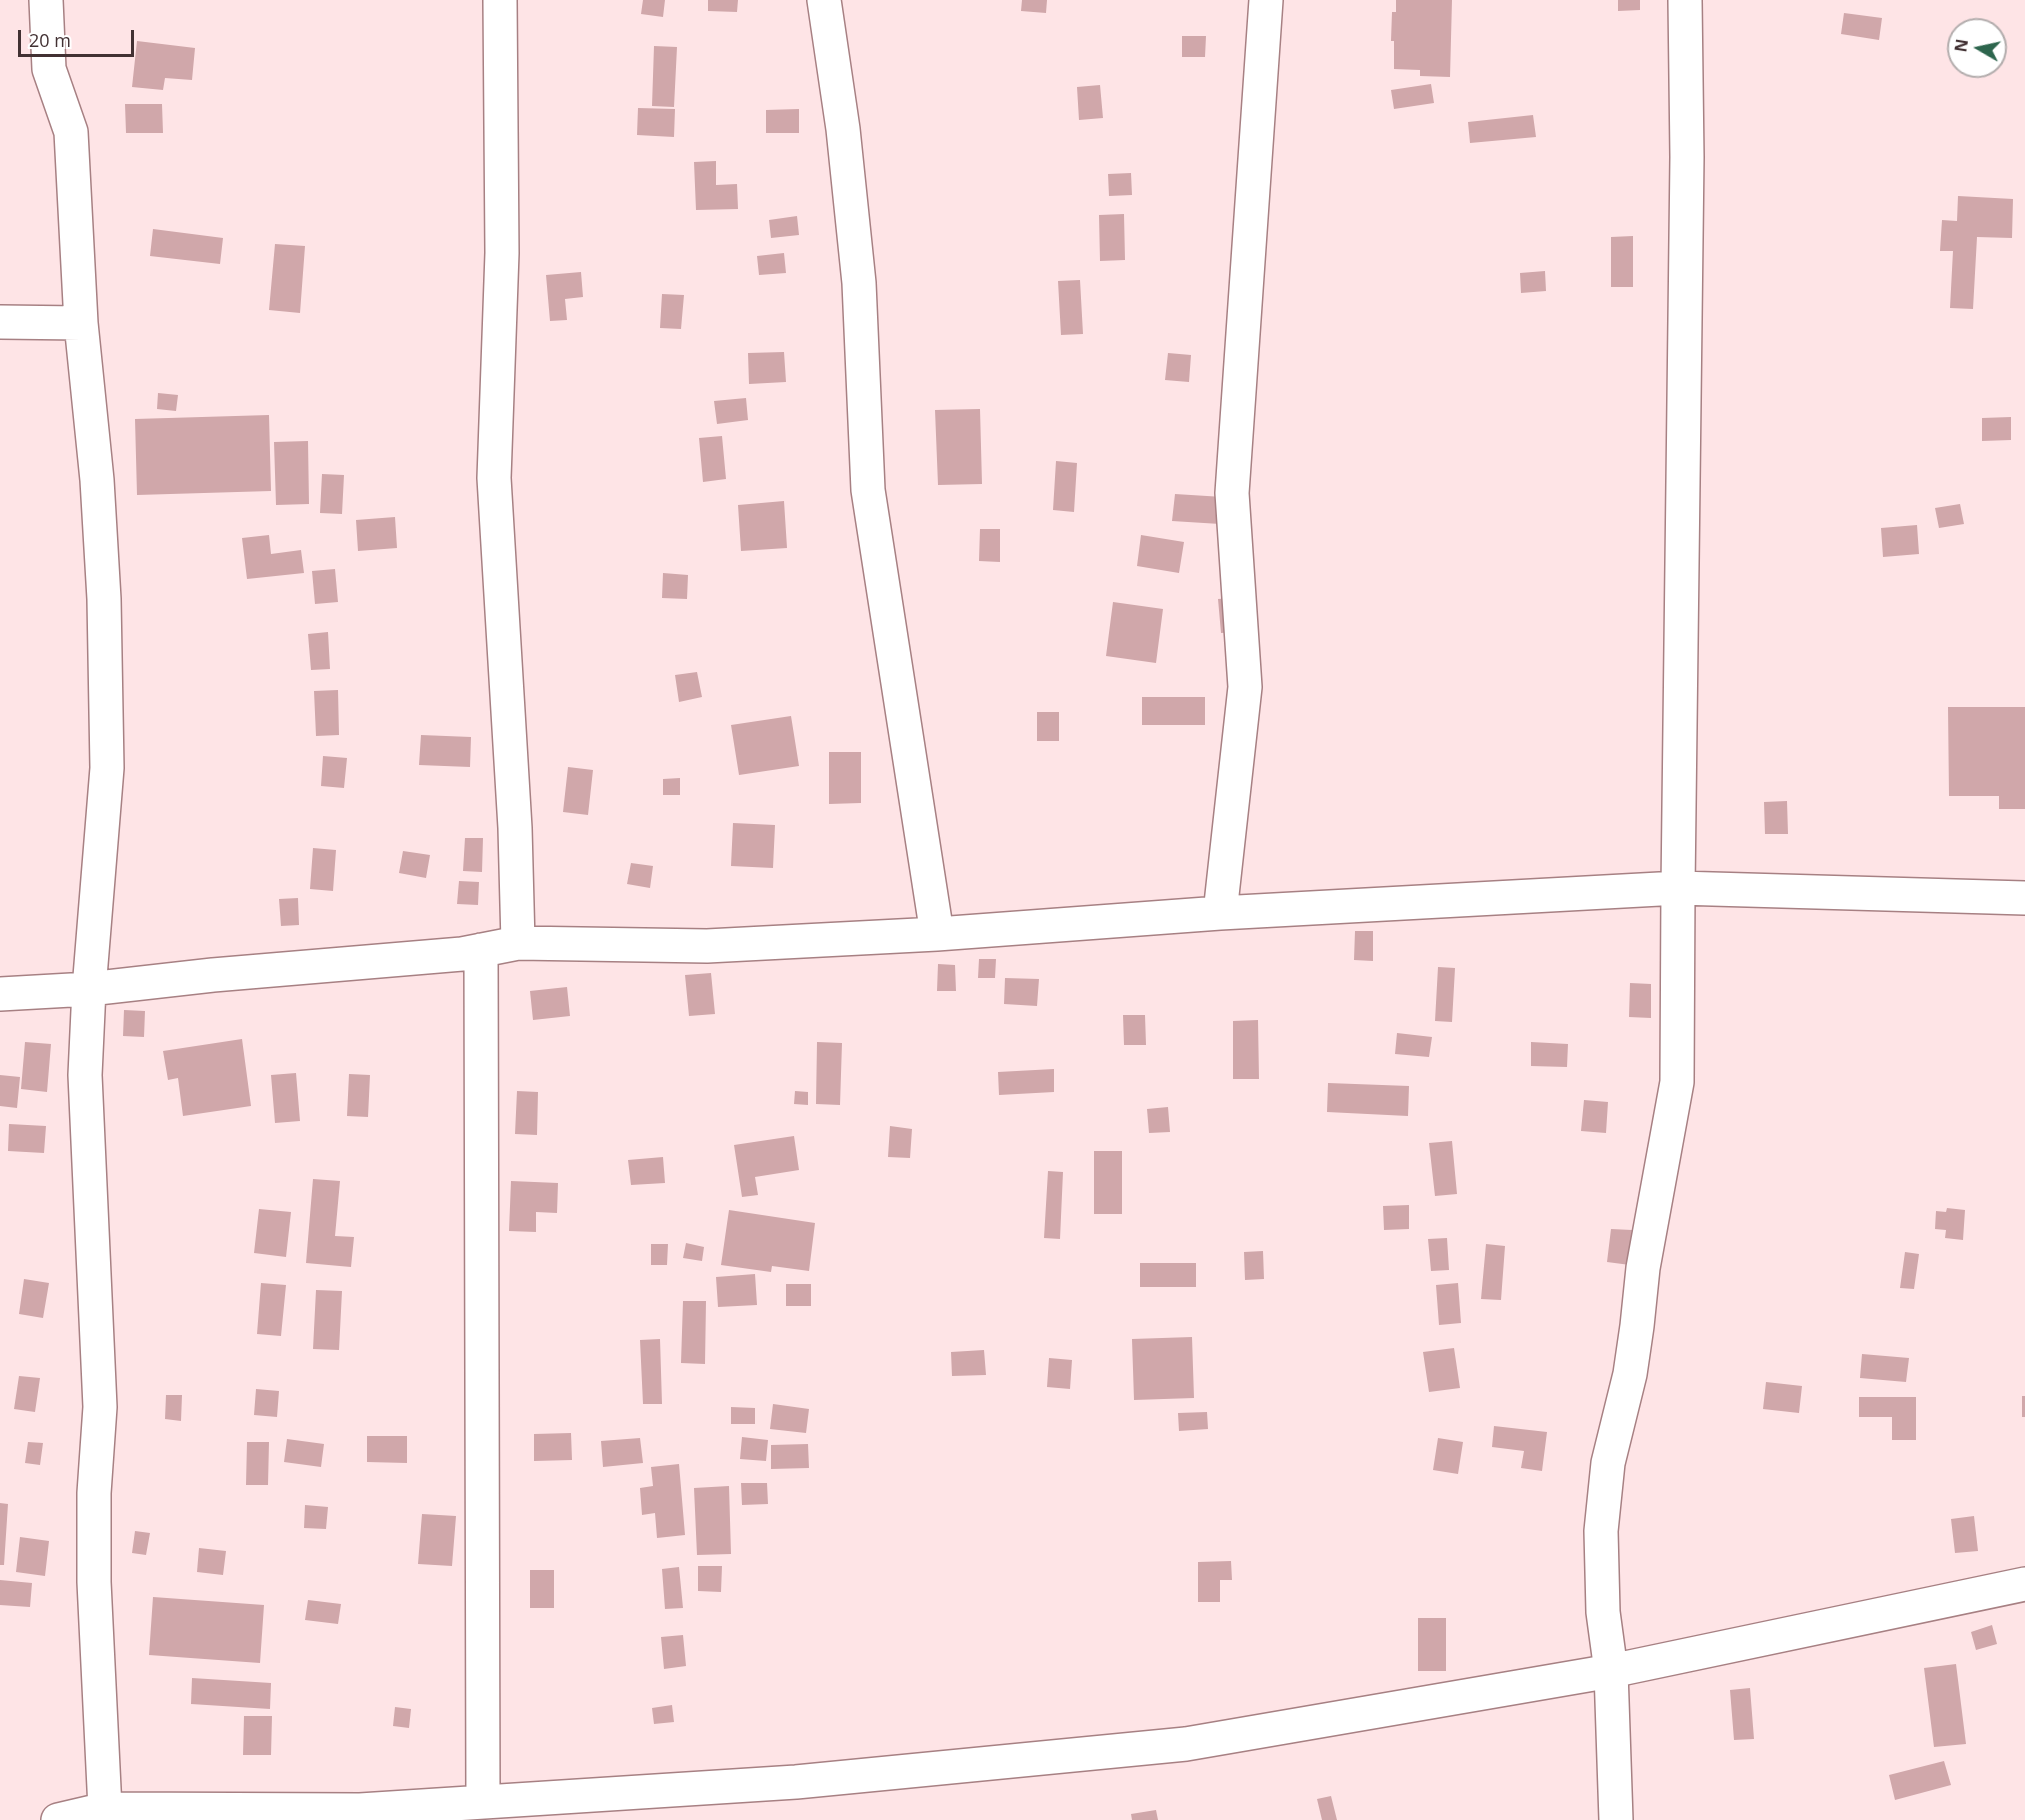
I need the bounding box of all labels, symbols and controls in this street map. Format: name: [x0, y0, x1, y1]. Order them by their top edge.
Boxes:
scale bar: [21, 18, 136, 56]
north arrow: [1947, 18, 2007, 78]
text: 20 m: [29, 28, 71, 52]
text: N: [1949, 37, 1973, 54]

